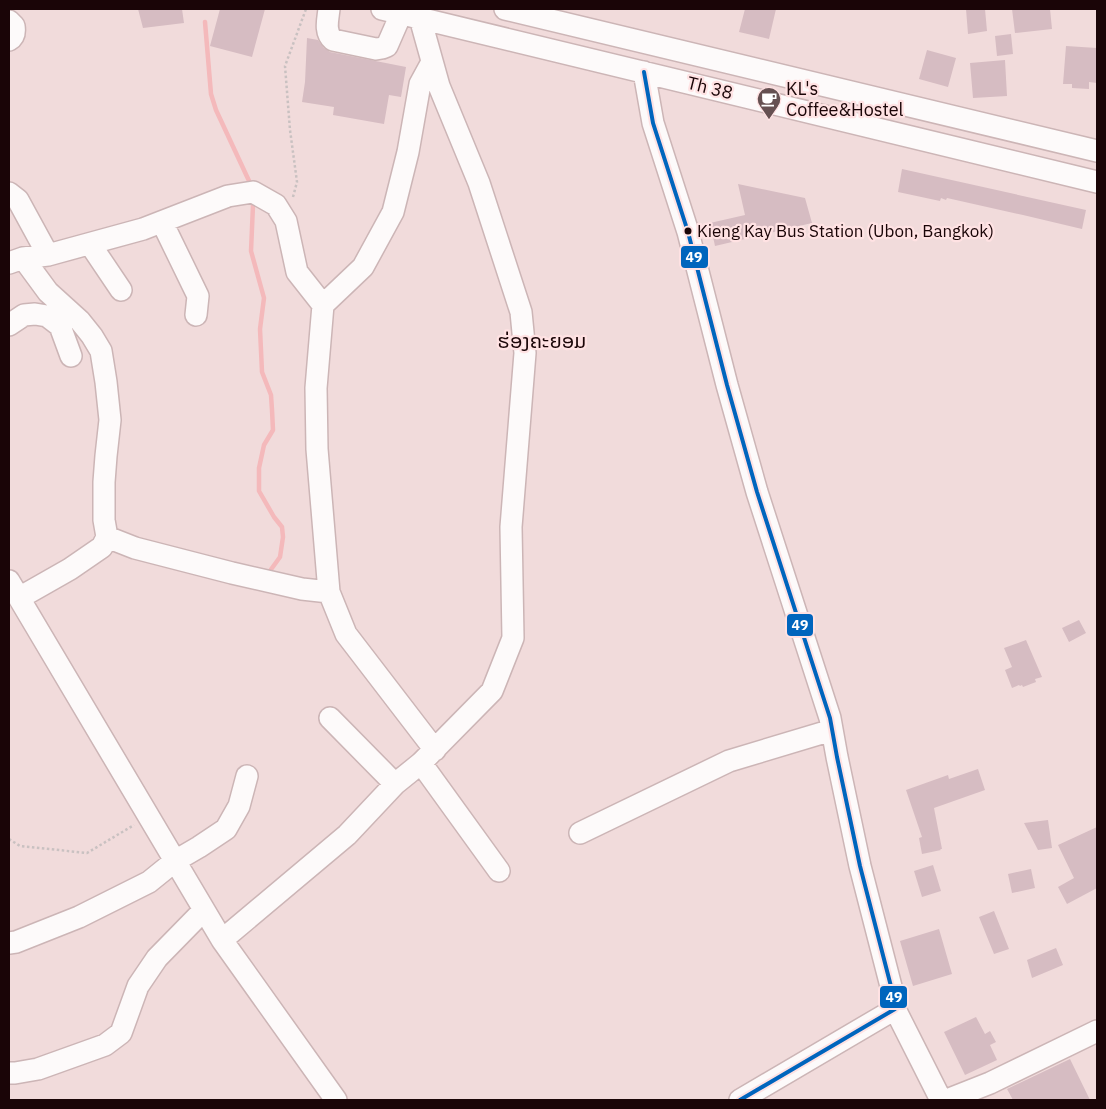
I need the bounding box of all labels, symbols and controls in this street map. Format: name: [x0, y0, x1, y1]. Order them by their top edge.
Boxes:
street label: Th 38: [685, 71, 735, 104]
place label: KL's Coffee&Hostel: [786, 77, 904, 121]
cafe icon: KL's Coffee&Hostel: [756, 86, 782, 120]
place label: Kieng Kay Bus Station (Ubon, Bangkok): [697, 220, 994, 242]
marker: Kieng Kay Bus Station (Ubon, Bangkok): [683, 226, 693, 236]
line badge: 49: [680, 245, 709, 269]
text: 49: [686, 248, 702, 266]
district label: ຮ່ອງຄະຍອມ: [498, 327, 586, 354]
line badge: 49: [786, 613, 814, 637]
text: 49: [792, 616, 808, 634]
line badge: 49: [879, 985, 908, 1009]
text: 49: [886, 988, 902, 1006]

